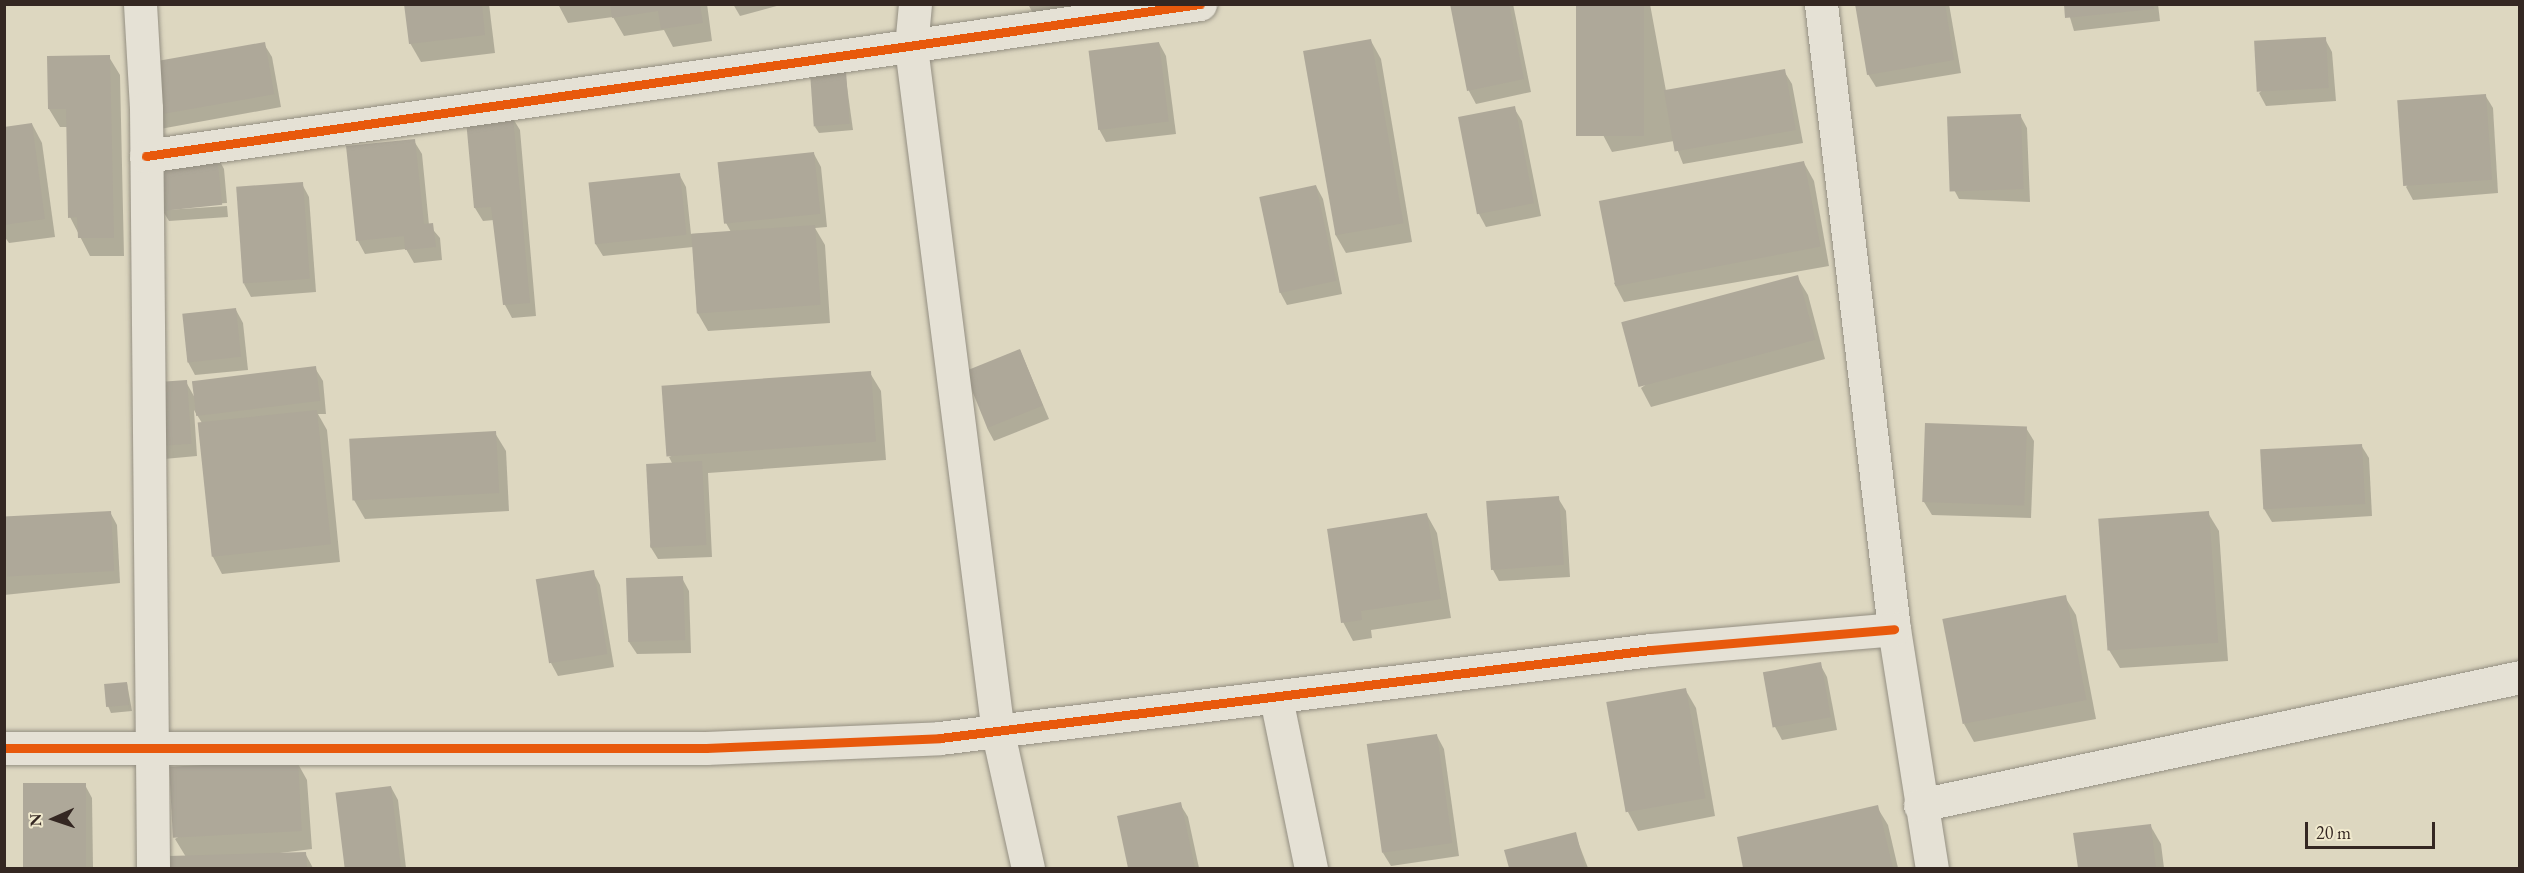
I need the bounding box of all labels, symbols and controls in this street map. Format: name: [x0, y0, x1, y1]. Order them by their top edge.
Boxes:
north arrow: [24, 789, 84, 849]
scale bar: [2308, 810, 2438, 848]
text: N: [25, 813, 46, 827]
text: 20 m: [2316, 821, 2351, 844]

